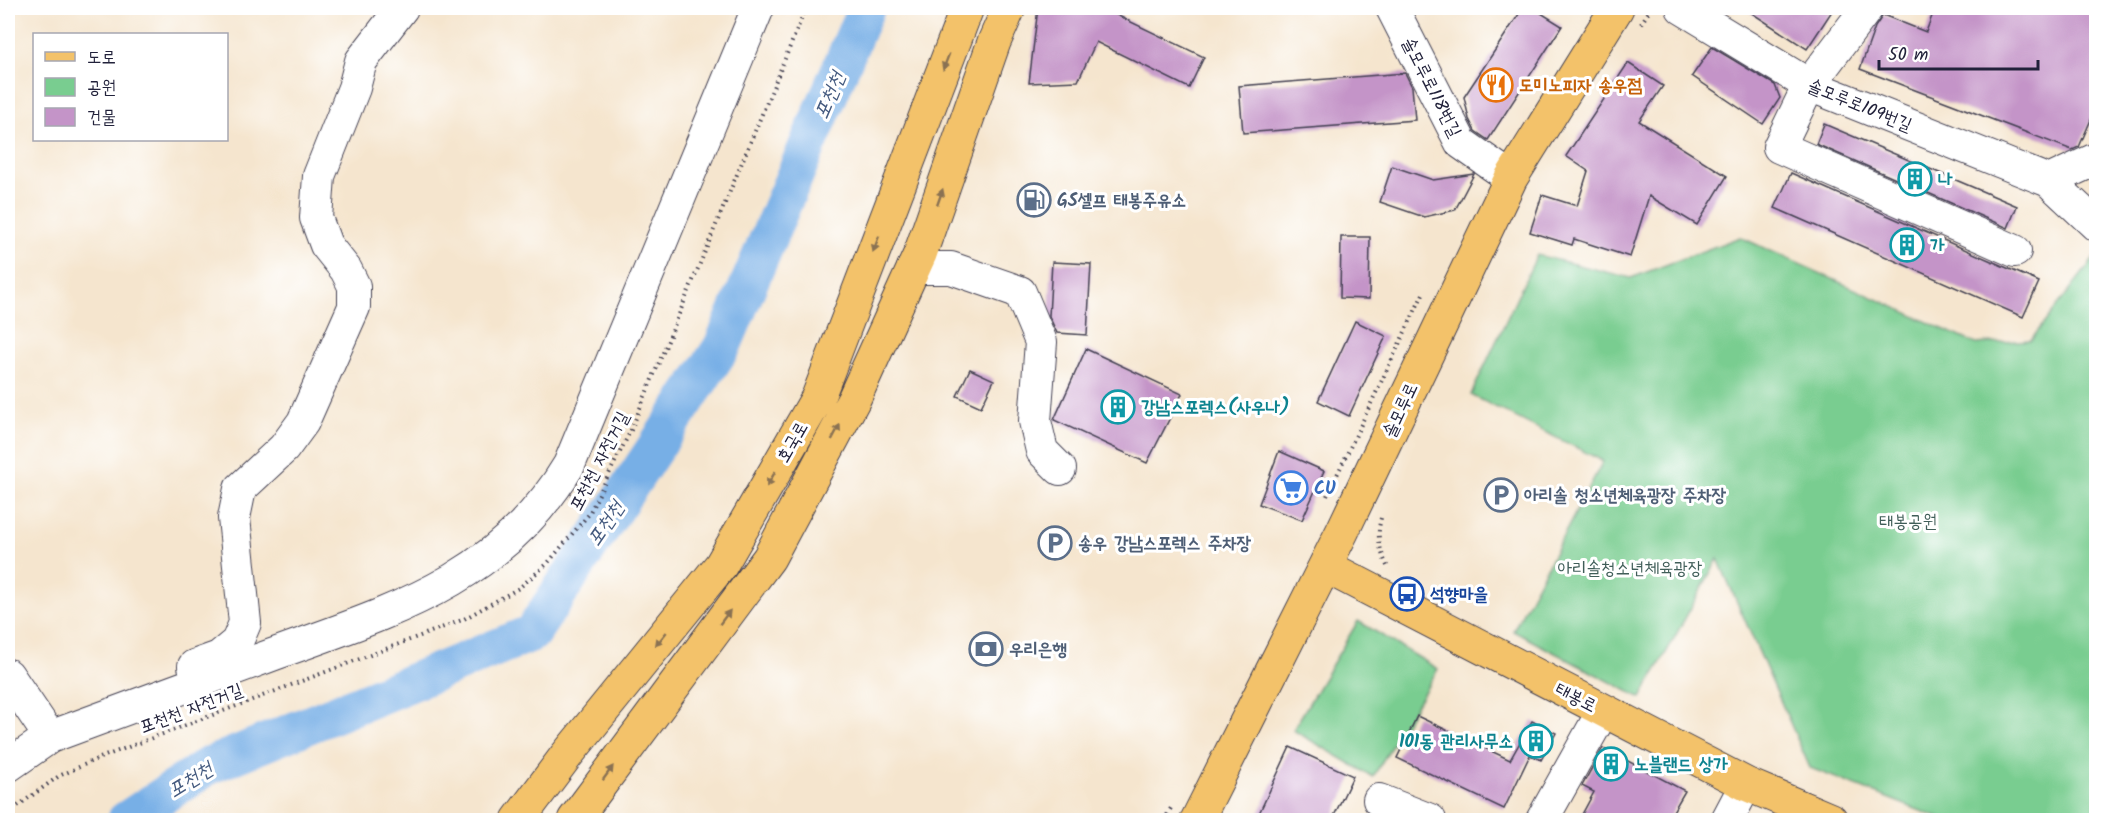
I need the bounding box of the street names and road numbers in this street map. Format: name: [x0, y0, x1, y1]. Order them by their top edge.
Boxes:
street label: 솔모루로118번길: [1393, 33, 1469, 143]
street label: 솔모루로109번길: [1803, 72, 1917, 141]
street label: 솔모루로: [1376, 378, 1427, 443]
street label: 포천천 자전거길: [563, 406, 638, 517]
street label: 호국로: [770, 417, 817, 469]
street label: 포천천 자전거길: [136, 676, 248, 742]
street label: 태봉로: [1549, 676, 1601, 721]

